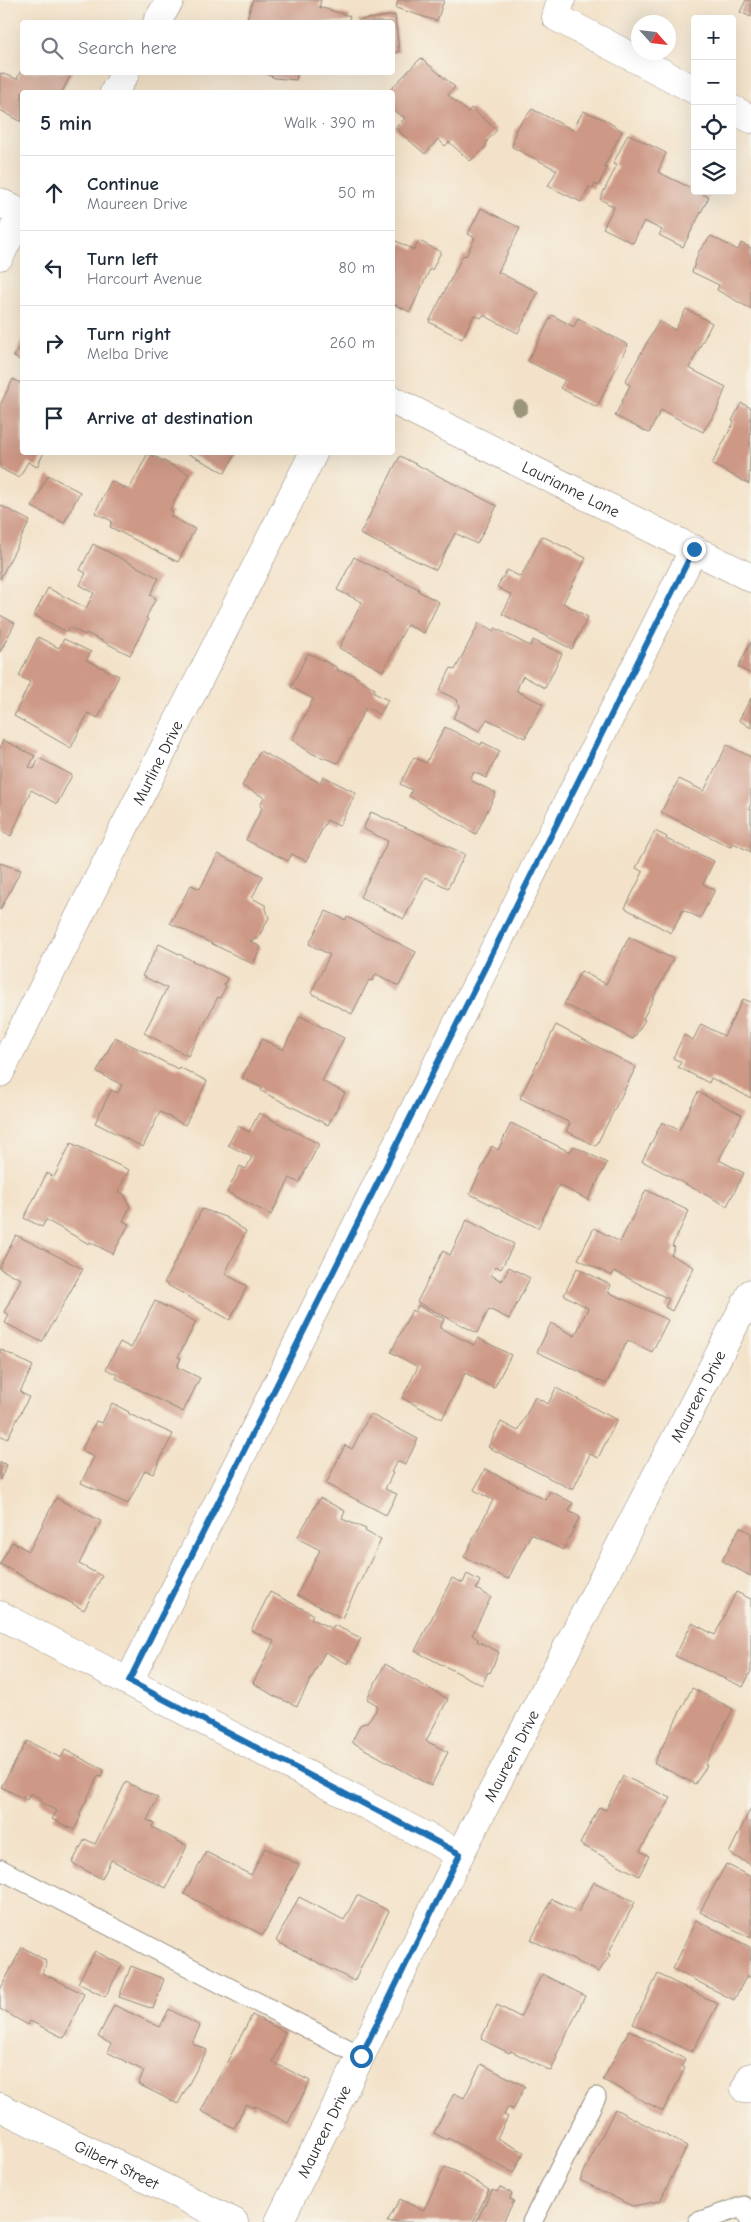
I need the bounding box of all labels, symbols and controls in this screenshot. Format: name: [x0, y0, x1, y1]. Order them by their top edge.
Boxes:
north arrow: [631, 15, 676, 60]
map controls: [691, 15, 736, 195]
button: +: [691, 15, 736, 60]
search box: [20, 20, 395, 75]
icon: search: [38, 34, 66, 62]
text: Search here: [78, 37, 177, 59]
button: −: [691, 60, 736, 105]
button: locate: [691, 105, 736, 150]
text: 5 min: [40, 111, 92, 135]
text: Walk · 390 m: [284, 114, 375, 132]
button: layers: [691, 150, 736, 195]
text: Continue: [87, 173, 159, 195]
icon: ahead: [40, 179, 68, 207]
text: 50 m: [338, 184, 375, 202]
text: Maureen Drive: [87, 195, 188, 213]
text: Turn left: [87, 248, 158, 270]
icon: left: [40, 254, 68, 282]
text: 80 m: [338, 259, 375, 277]
text: Harcourt Avenue: [87, 270, 202, 288]
text: Turn right: [87, 323, 171, 345]
icon: right: [40, 329, 68, 357]
text: 260 m: [330, 334, 375, 352]
text: Melba Drive: [87, 345, 169, 363]
icon: arrive: [40, 404, 68, 432]
text: Arrive at destination: [87, 407, 253, 429]
street label: Laurianne Lane: [519, 458, 622, 521]
route end: [683, 538, 706, 561]
street label: Murline Drive: [129, 718, 187, 808]
street label: Maureen Drive: [667, 1348, 730, 1445]
street label: Maureen Drive: [481, 1707, 543, 1805]
route start: [350, 2045, 373, 2068]
street label: Maureen Drive: [294, 2083, 355, 2181]
street label: Gilbert Street: [71, 2137, 162, 2194]

